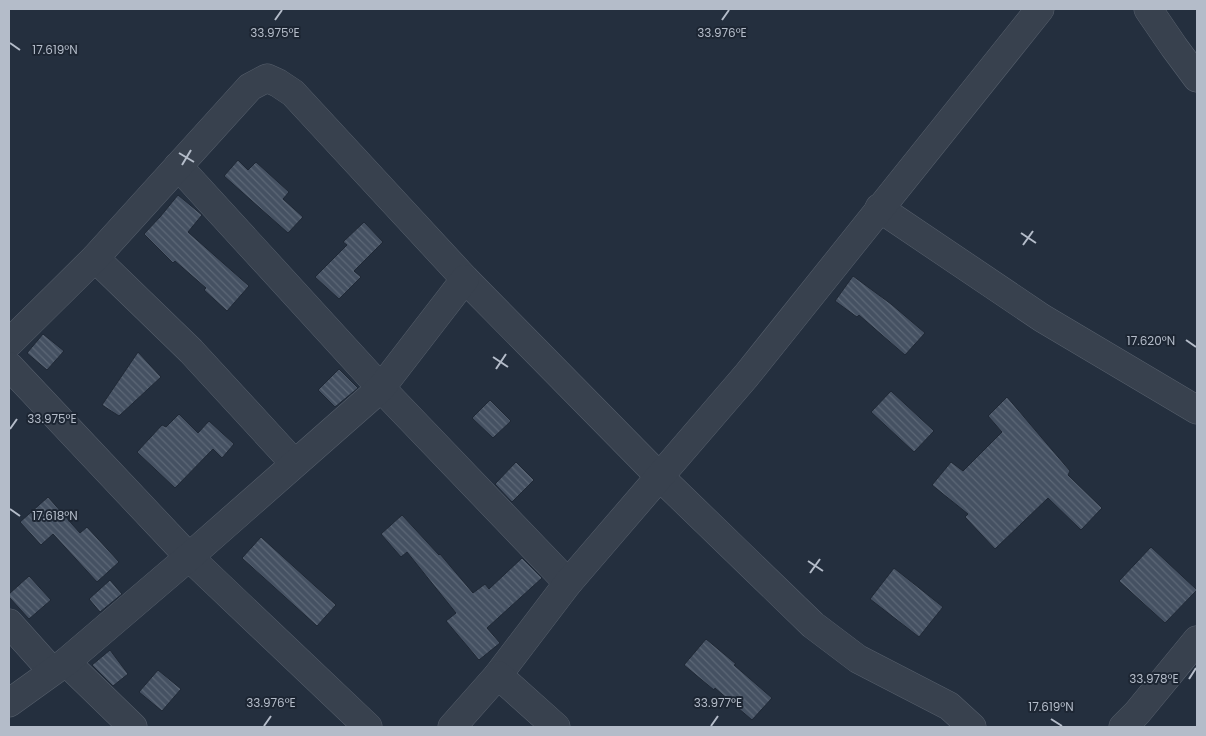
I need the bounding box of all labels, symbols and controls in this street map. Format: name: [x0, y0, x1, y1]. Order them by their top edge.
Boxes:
text: 33.975°E: [250, 24, 300, 41]
text: 33.976°E: [697, 24, 747, 41]
text: 17.619°N: [32, 41, 78, 58]
text: 17.620°N: [1127, 332, 1175, 349]
text: 33.975°E: [27, 410, 77, 427]
text: 17.618°N: [32, 507, 78, 524]
text: 33.978°E: [1129, 670, 1179, 687]
text: 33.976°E: [246, 694, 296, 711]
text: 33.977°E: [694, 694, 742, 711]
text: 17.619°N: [1028, 698, 1074, 715]

